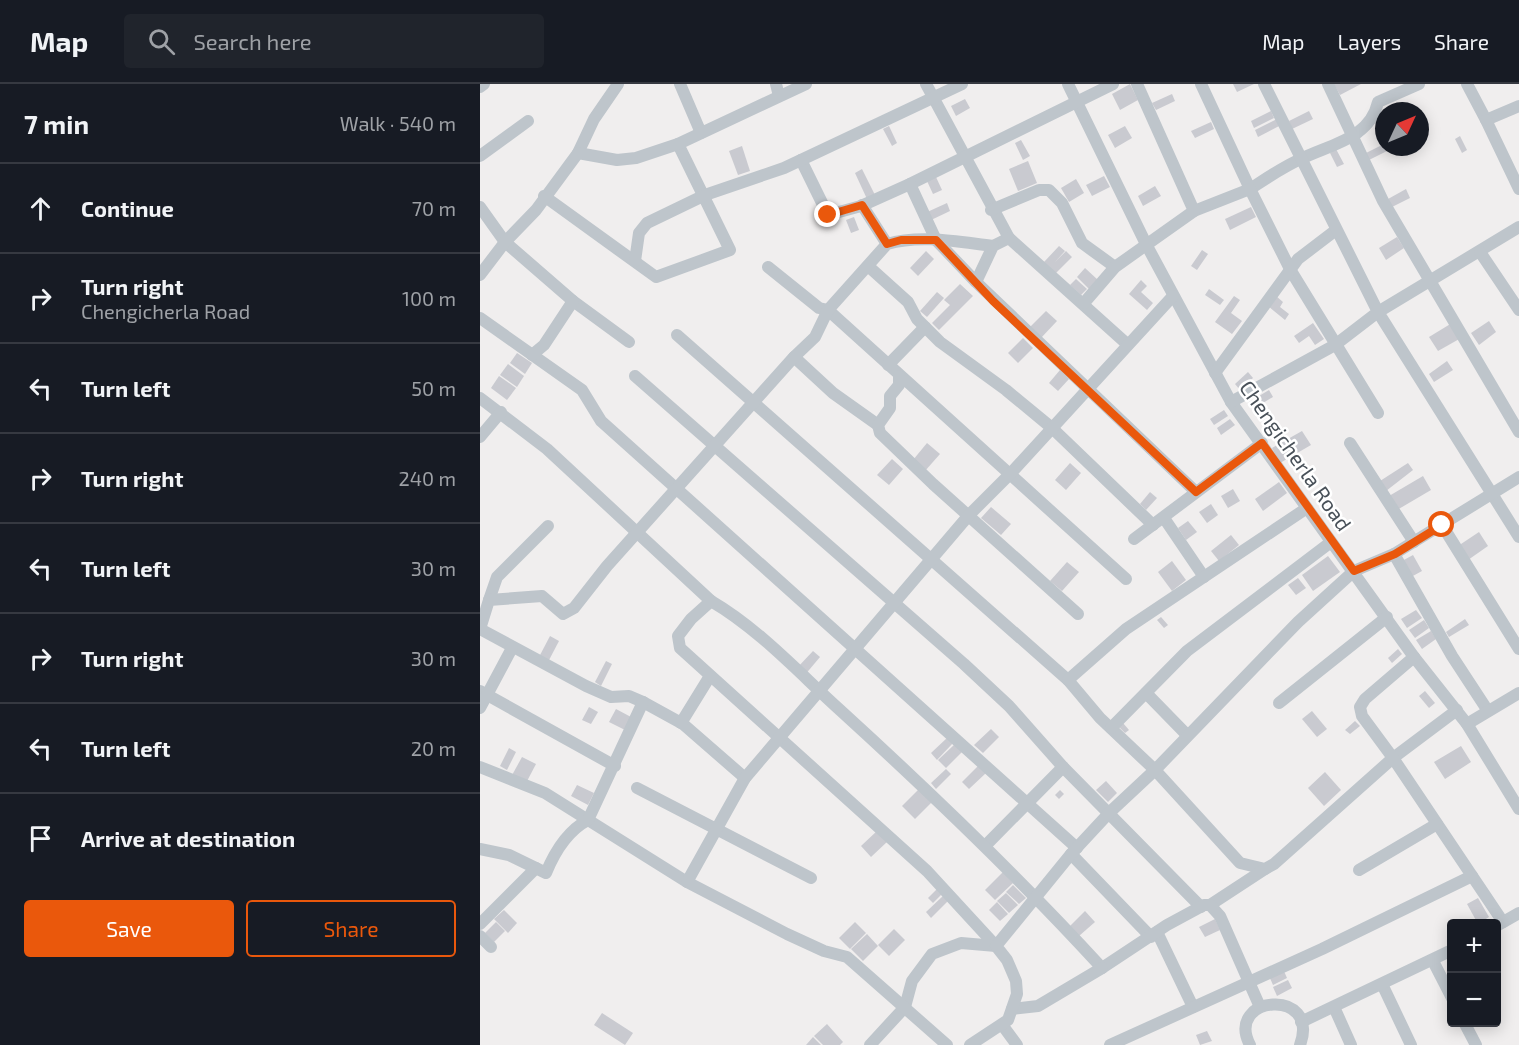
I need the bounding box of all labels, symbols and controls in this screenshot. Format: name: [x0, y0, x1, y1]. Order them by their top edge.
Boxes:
search box: [124, 14, 544, 68]
text: Map: [30, 24, 88, 58]
icon: search: [145, 25, 178, 58]
text: Search here: [193, 28, 312, 54]
text: Map: [1262, 29, 1304, 54]
text: Layers: [1337, 29, 1401, 54]
text: Share: [1434, 29, 1489, 54]
north arrow: [1375, 102, 1429, 156]
text: 7 min: [24, 108, 89, 139]
text: Walk · 540 m: [340, 111, 456, 135]
icon: ahead: [24, 192, 57, 225]
text: Continue: [81, 195, 174, 221]
text: 70 m: [412, 196, 456, 220]
route end: [814, 201, 840, 227]
text: Turn right: [81, 273, 183, 299]
icon: right: [24, 282, 57, 315]
text: 100 m: [402, 286, 456, 310]
text: Chengicherla Road: [81, 299, 250, 323]
icon: left: [24, 372, 57, 405]
text: Turn left: [81, 375, 170, 401]
street label: Chengicherla Road: [1235, 375, 1357, 535]
text: 50 m: [411, 376, 456, 400]
icon: right: [24, 462, 57, 495]
text: Turn right: [81, 465, 183, 491]
text: 240 m: [398, 466, 456, 490]
route start: [1428, 511, 1454, 537]
icon: left: [24, 552, 57, 585]
text: Turn left: [81, 555, 170, 581]
text: 30 m: [411, 556, 456, 580]
icon: right: [24, 642, 57, 675]
text: Turn right: [81, 645, 183, 671]
text: 30 m: [411, 646, 456, 670]
icon: left: [24, 732, 57, 765]
text: Turn left: [81, 735, 170, 761]
text: 20 m: [411, 736, 456, 760]
icon: arrive: [24, 822, 57, 855]
text: Arrive at destination: [81, 825, 295, 851]
button: Save: [24, 900, 234, 957]
button: Share: [246, 900, 456, 957]
map controls: [1447, 919, 1501, 1027]
button: +: [1447, 919, 1501, 973]
button: −: [1447, 973, 1501, 1027]

